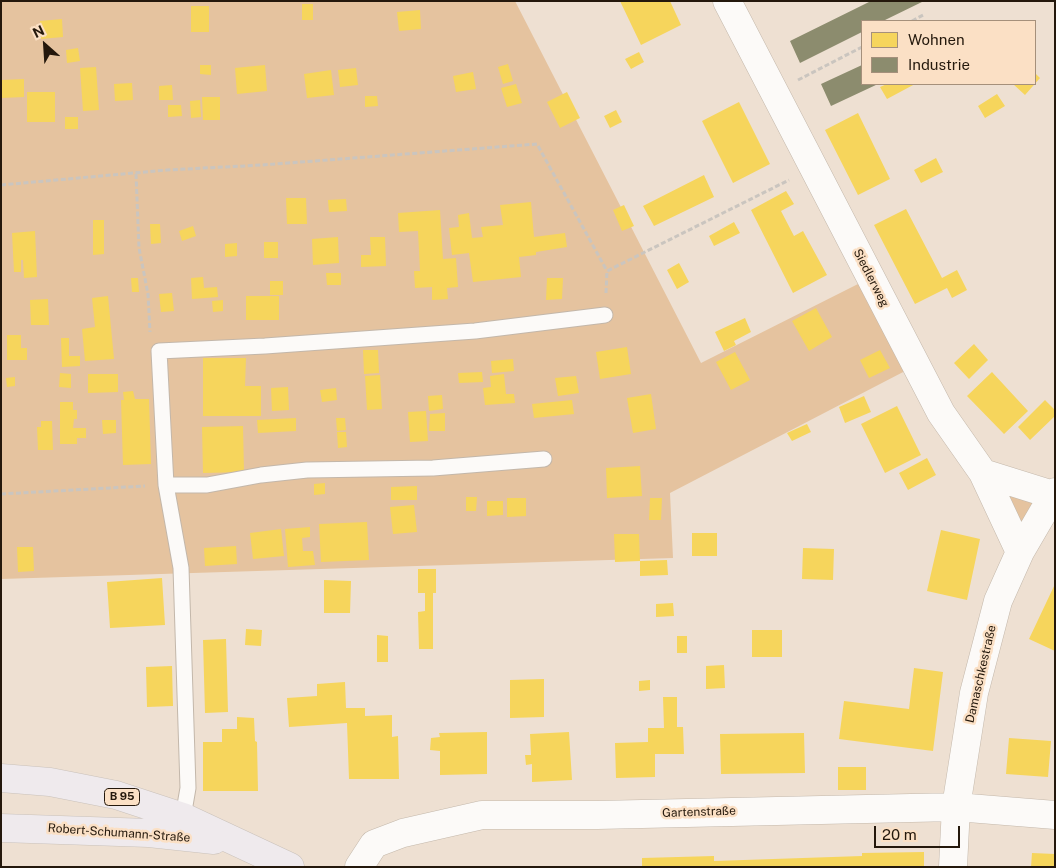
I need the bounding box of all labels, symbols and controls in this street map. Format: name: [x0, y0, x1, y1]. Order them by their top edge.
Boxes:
north arrow: [20, 20, 70, 70]
legend: [861, 20, 1036, 85]
text: N: [30, 22, 47, 41]
text: Wohnen: [908, 31, 965, 48]
text: Industrie: [908, 56, 970, 73]
street label: Siedlerweg: [850, 246, 892, 310]
street label: Damaschkestraße: [963, 624, 999, 724]
road number: B 95: [104, 789, 140, 806]
street label: Gartenstraße: [662, 804, 736, 820]
scale bar: [876, 816, 962, 848]
street label: Robert-Schumann-Straße: [47, 821, 191, 845]
text: 20 m: [882, 826, 917, 843]

